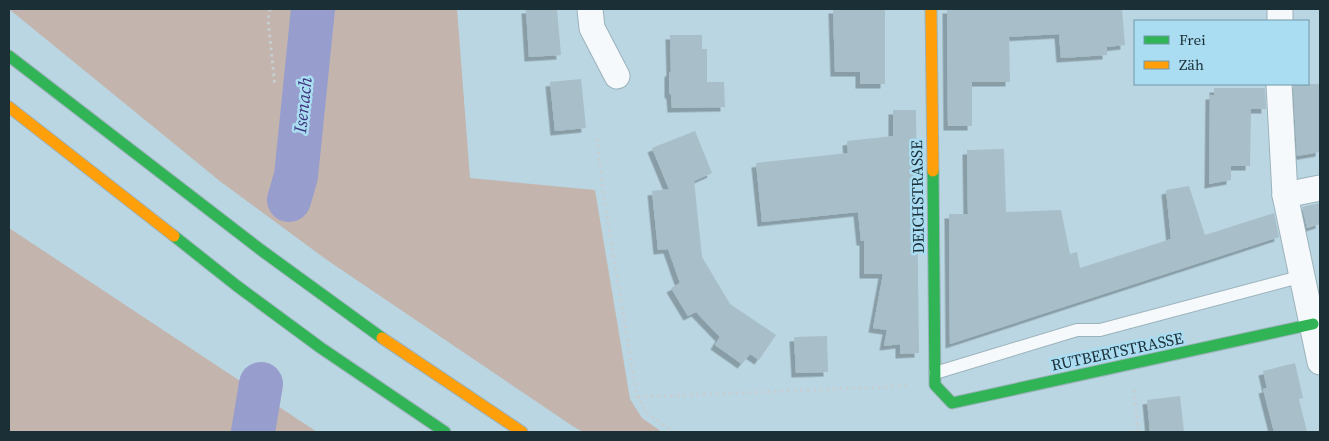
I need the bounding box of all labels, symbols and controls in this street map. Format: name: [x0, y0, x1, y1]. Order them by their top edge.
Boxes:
legend: [1134, 20, 1309, 85]
text: Frei: [1179, 29, 1206, 50]
text: Zäh: [1179, 54, 1204, 75]
water label: Isenach: [287, 76, 318, 135]
street label: DEICHSTRASSE: [905, 140, 929, 254]
street label: RUTBERTSTRASSE: [1049, 326, 1185, 376]

